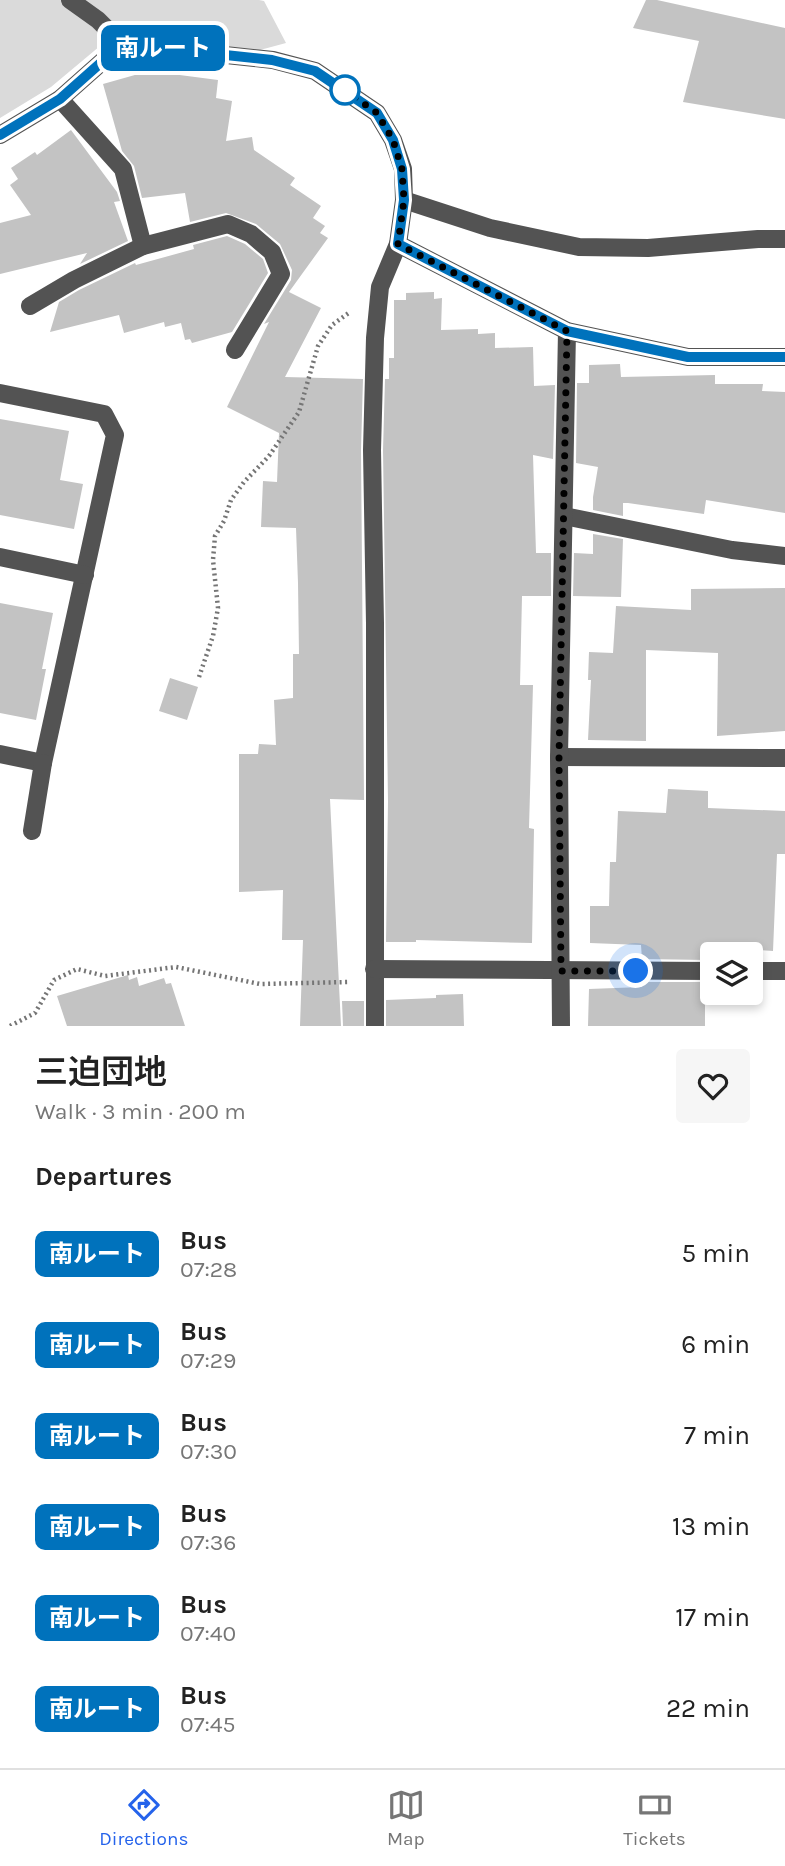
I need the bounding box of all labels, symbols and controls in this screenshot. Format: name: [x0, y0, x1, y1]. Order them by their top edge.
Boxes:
line badge: 南ルート: [114, 25, 212, 71]
text: 南ルート: [115, 34, 211, 62]
unlabelled marker: [330, 75, 360, 105]
map controls: [700, 942, 763, 1005]
button: layers: [700, 942, 763, 1005]
your location: [618, 953, 653, 988]
button: heart: [676, 1049, 750, 1123]
text: 三迫団地: [35, 1053, 167, 1091]
text: Walk · 3 min · 200 m: [35, 1098, 246, 1125]
text: Departures: [35, 1161, 172, 1192]
text: Bus: [180, 1225, 227, 1256]
text: 5 min: [681, 1238, 750, 1269]
text: 南ルート: [49, 1240, 145, 1268]
text: 07:28: [180, 1256, 237, 1283]
text: Bus: [180, 1316, 227, 1347]
text: 6 min: [681, 1329, 750, 1360]
text: 南ルート: [49, 1331, 145, 1359]
text: 07:29: [180, 1347, 236, 1374]
text: Bus: [180, 1407, 227, 1438]
text: 7 min: [684, 1420, 750, 1451]
text: 南ルート: [49, 1422, 145, 1450]
text: 07:30: [180, 1438, 237, 1465]
text: Bus: [180, 1498, 227, 1529]
text: 13 min: [672, 1511, 750, 1542]
text: 南ルート: [49, 1513, 145, 1541]
text: 07:36: [180, 1529, 237, 1556]
text: Bus: [180, 1589, 227, 1620]
text: 17 min: [675, 1602, 750, 1633]
text: 南ルート: [49, 1604, 145, 1632]
text: 07:40: [180, 1620, 236, 1647]
text: Bus: [180, 1680, 227, 1711]
text: 22 min: [666, 1693, 750, 1724]
text: 南ルート: [49, 1695, 145, 1723]
text: 07:45: [180, 1711, 236, 1738]
tab: Directions: [99, 1786, 188, 1850]
tab: Map: [387, 1786, 425, 1850]
tab: Tickets: [623, 1786, 686, 1850]

